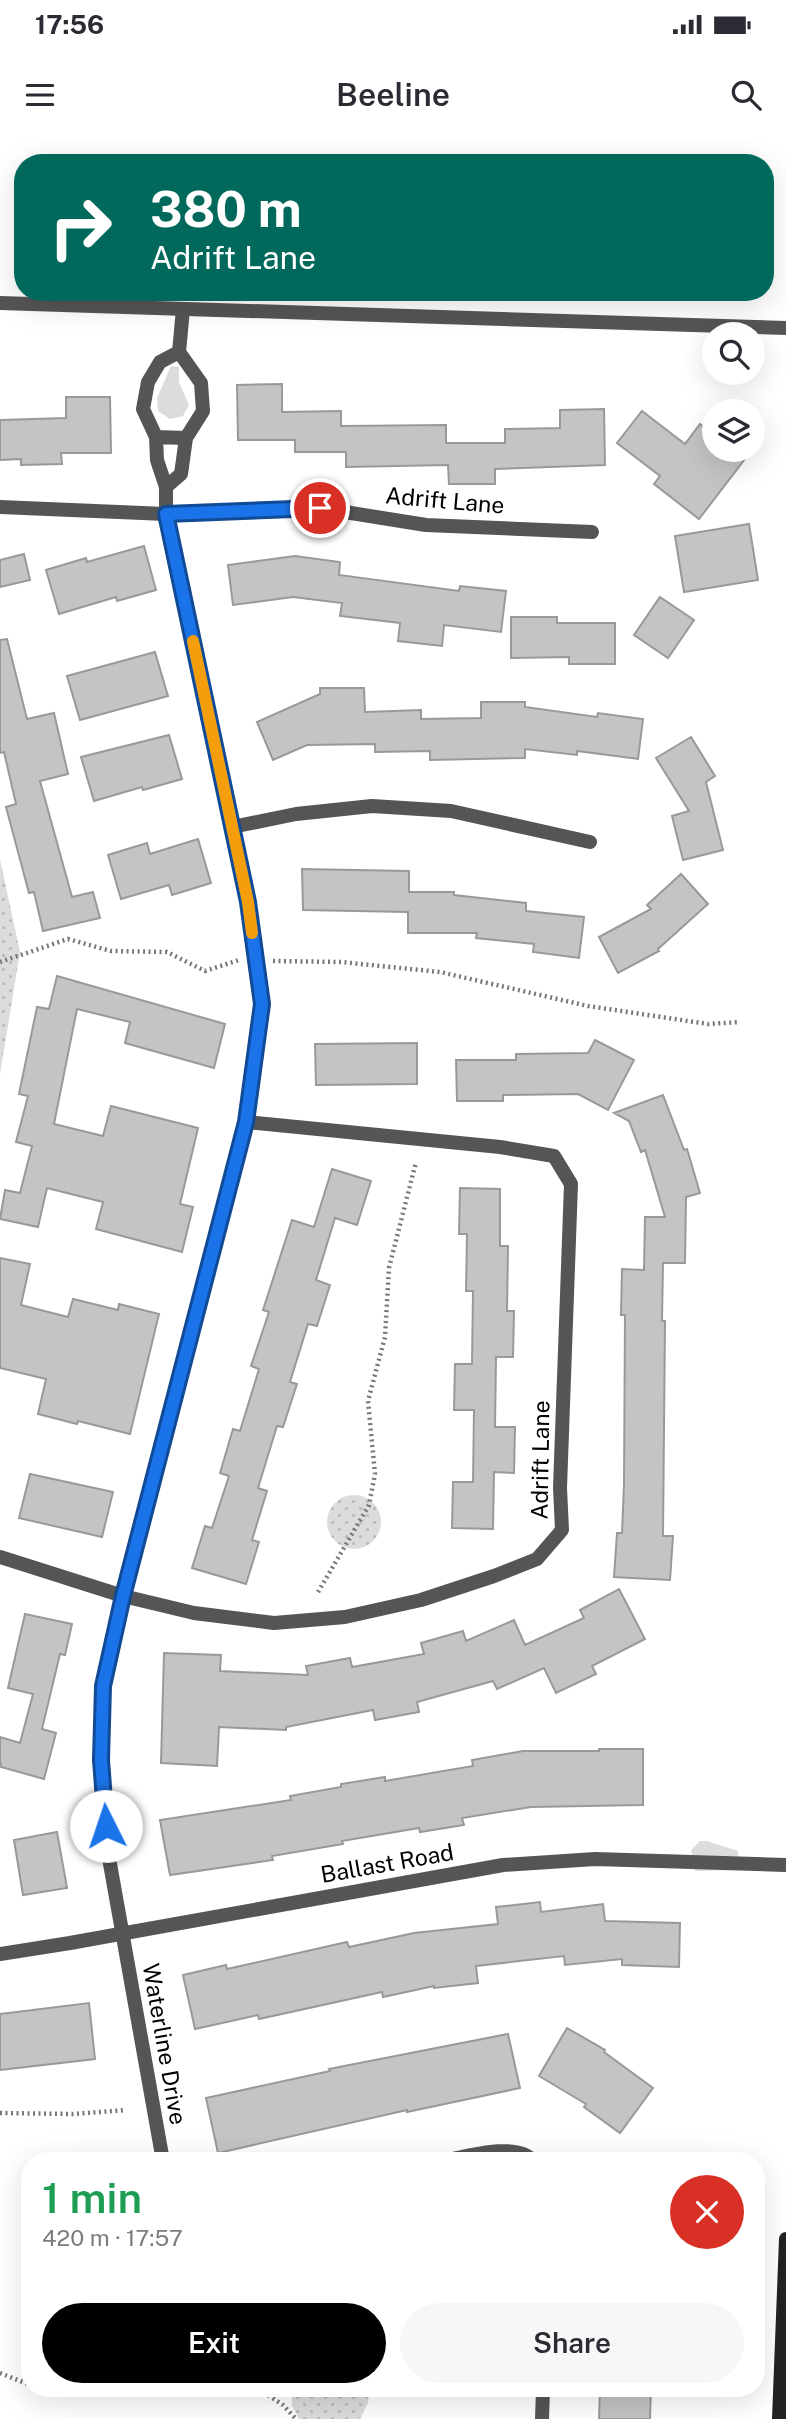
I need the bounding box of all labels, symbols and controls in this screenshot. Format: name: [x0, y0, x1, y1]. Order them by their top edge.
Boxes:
text: 17:56: [35, 9, 104, 40]
icon: menu: [21, 76, 59, 114]
text: Beeline: [336, 76, 450, 113]
icon: search: [727, 76, 765, 114]
text: 380 m: [150, 180, 302, 238]
icon: right: [35, 182, 126, 273]
text: Adrift Lane: [150, 239, 316, 276]
map controls: [702, 322, 765, 462]
button: search: [702, 322, 765, 385]
button: layers: [702, 399, 765, 462]
pin: [290, 478, 350, 538]
street label: Adrift Lane: [384, 481, 506, 519]
icon: arrive: [301, 489, 339, 527]
street label: Adrift Lane: [525, 1400, 555, 1520]
position arrow: [69, 1789, 143, 1863]
street label: Ballast Road: [318, 1838, 456, 1888]
street label: Waterline Drive: [138, 1961, 192, 2127]
text: 1 min: [42, 2173, 142, 2222]
button: close: [670, 2175, 744, 2249]
text: 420 m · 17:57: [42, 2224, 183, 2251]
button: Exit: [42, 2303, 386, 2383]
button: Share: [400, 2303, 744, 2383]

